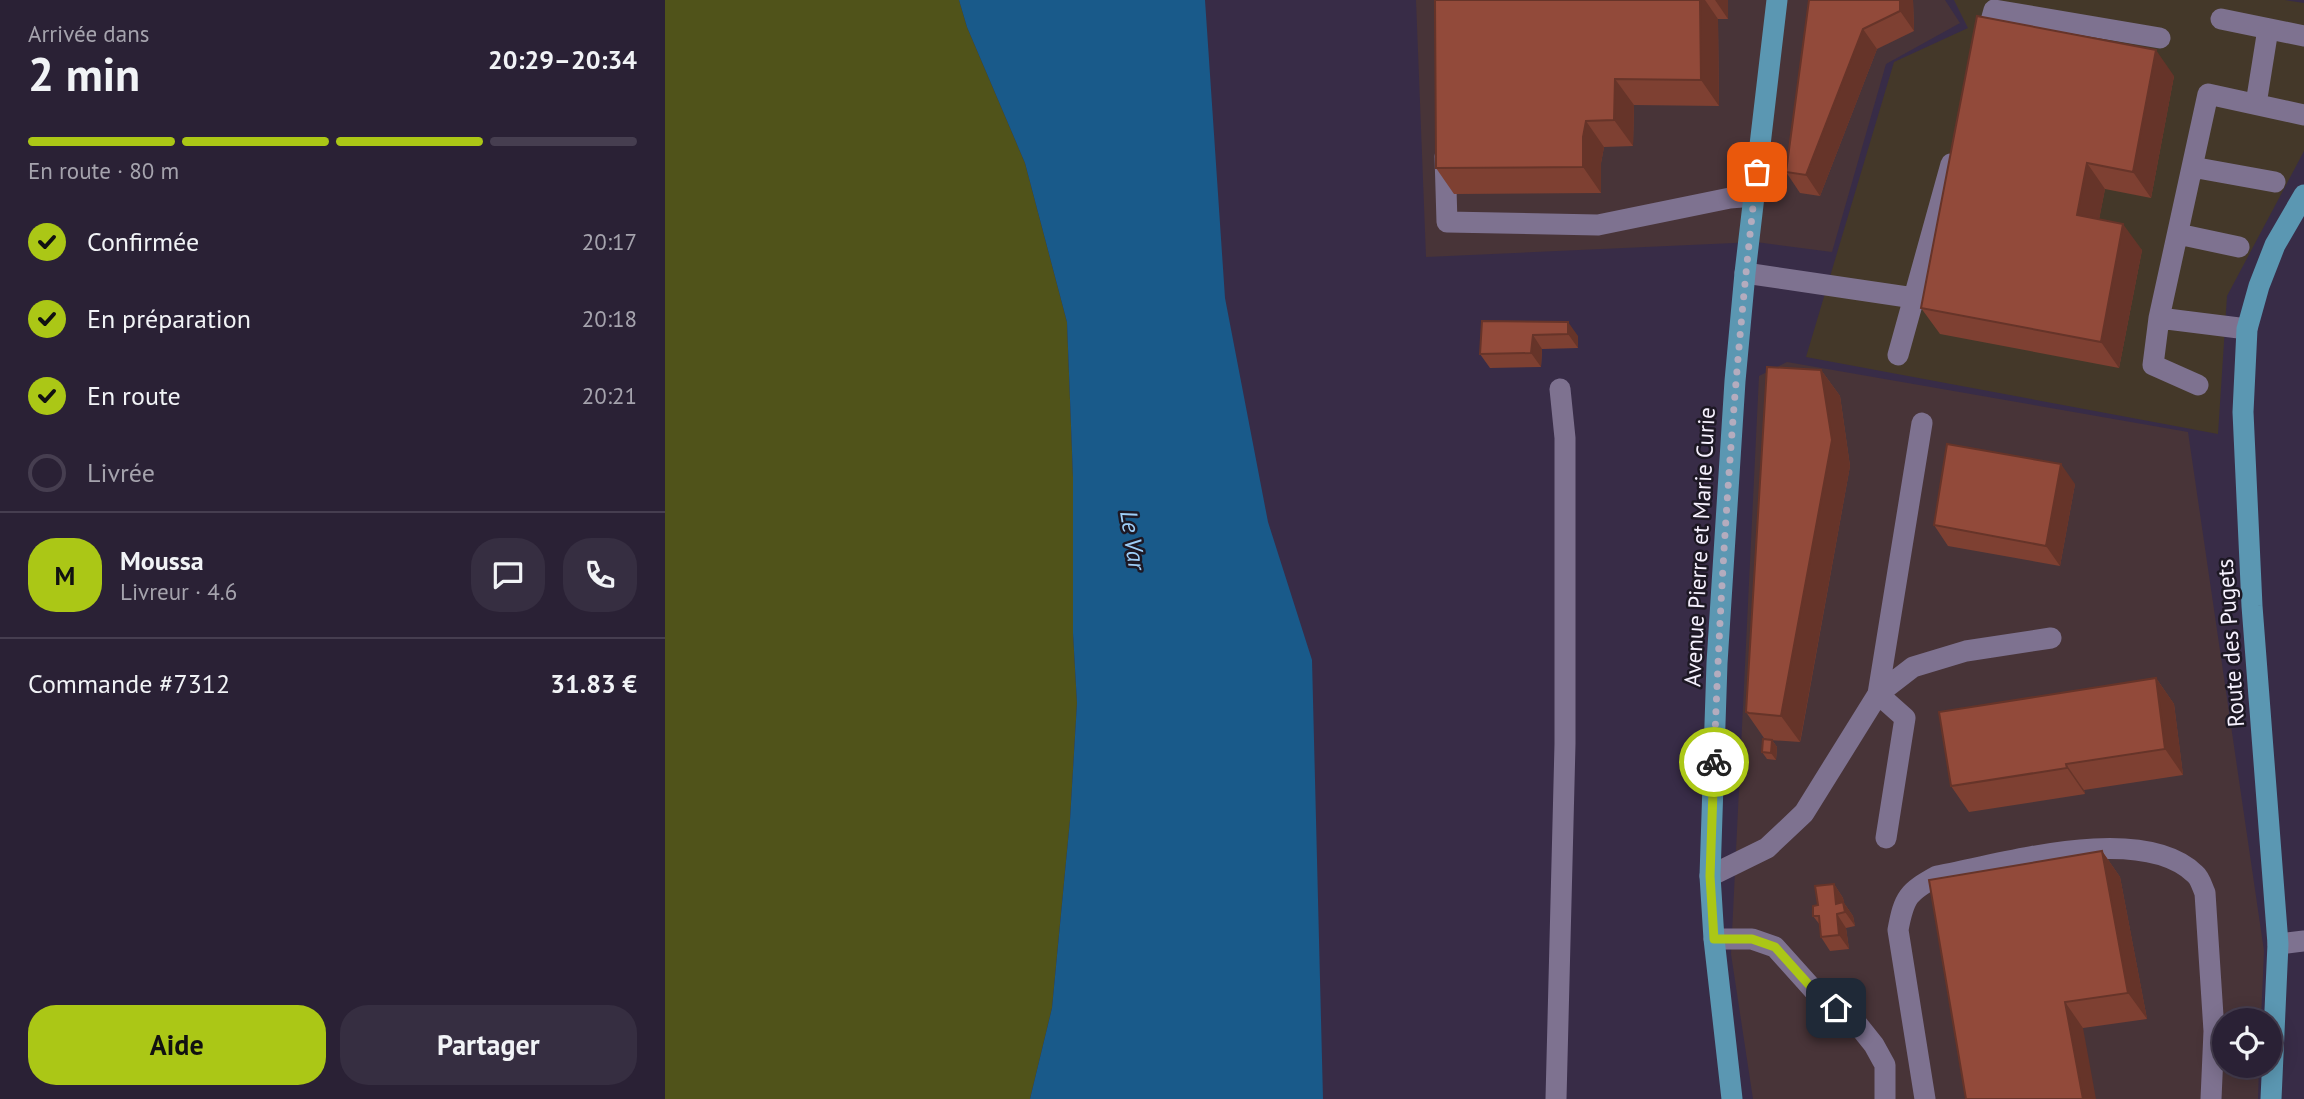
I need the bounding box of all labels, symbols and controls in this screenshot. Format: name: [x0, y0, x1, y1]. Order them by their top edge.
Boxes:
text: Arrivée dans: [28, 19, 149, 48]
text: 20:29–20:34: [488, 43, 637, 76]
text: 2 min: [28, 44, 140, 104]
pin: [1727, 142, 1787, 202]
icon: bag: [1738, 153, 1776, 191]
text: En route · 80 m: [28, 156, 179, 185]
icon: check: [28, 223, 66, 261]
text: Confirmée: [87, 225, 199, 258]
text: 20:17: [582, 227, 637, 256]
icon: check: [28, 300, 66, 338]
text: En préparation: [87, 302, 251, 335]
text: 20:18: [582, 304, 637, 333]
icon: check: [28, 377, 66, 415]
text: En route: [87, 379, 181, 412]
text: 20:21: [582, 381, 637, 410]
street label: Avenue Pierre et Marie Curie: [1677, 406, 1721, 688]
text: Livrée: [87, 456, 155, 489]
water label: Le Var: [1113, 508, 1153, 574]
button: chat: [471, 538, 545, 612]
button: phone: [563, 538, 637, 612]
text: Moussa: [120, 544, 204, 577]
street label: Route des Pugets: [2210, 558, 2250, 728]
text: M: [55, 559, 75, 592]
text: Livreur · 4.6: [120, 577, 237, 606]
text: Commande #7312: [28, 667, 230, 700]
text: 31.83 €: [550, 667, 637, 700]
courier: [1679, 727, 1749, 797]
icon: bike: [1695, 743, 1733, 781]
pin: [1806, 978, 1866, 1038]
icon: home: [1817, 989, 1855, 1027]
button: Aide: [28, 1005, 326, 1085]
button: Partager: [340, 1005, 637, 1085]
map controls: [2212, 1008, 2282, 1078]
button: locate: [2212, 1008, 2282, 1078]

